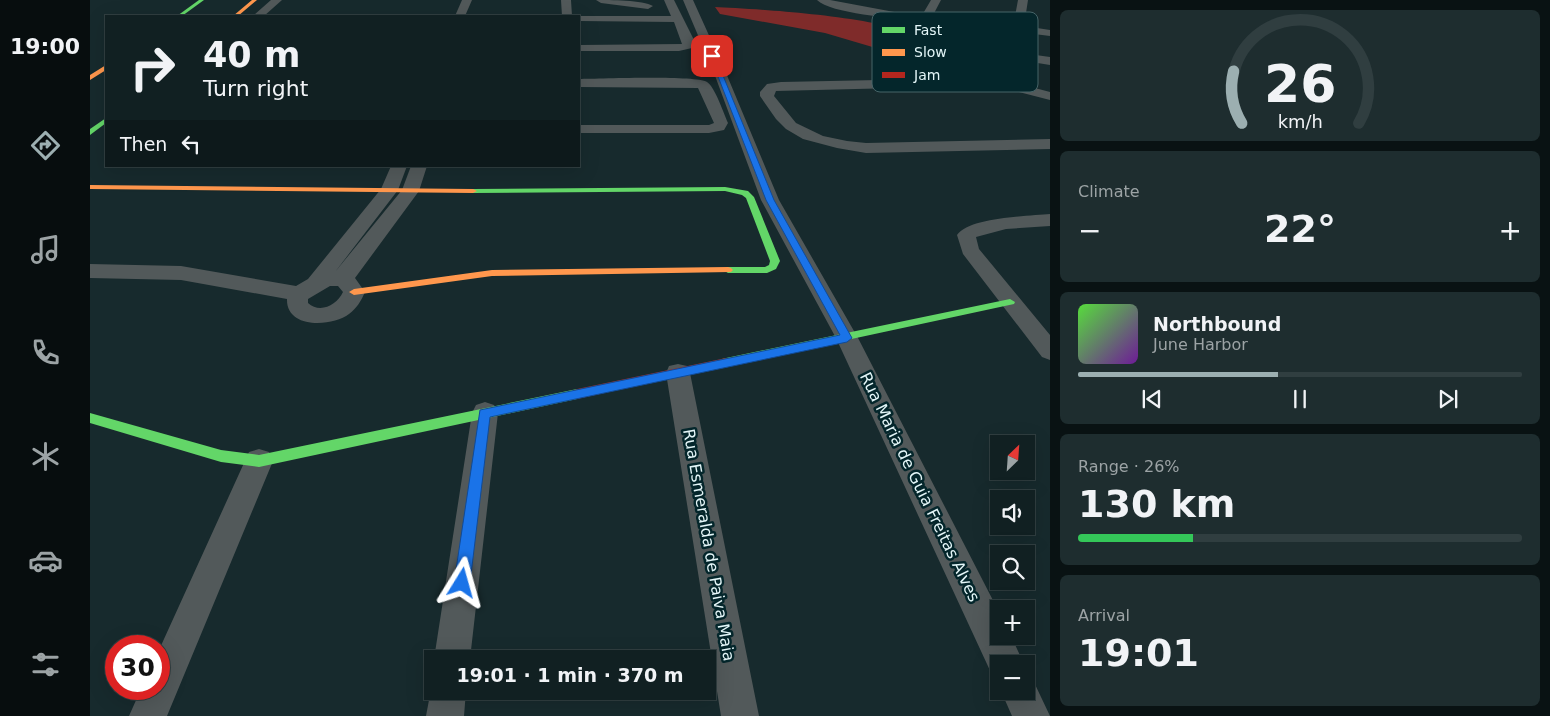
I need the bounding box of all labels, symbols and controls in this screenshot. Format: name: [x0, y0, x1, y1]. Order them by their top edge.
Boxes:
legend: [872, 12, 1038, 92]
text: Fast: [914, 22, 943, 38]
text: 19:00: [10, 34, 80, 59]
icon: right: [120, 35, 185, 100]
text: 40 m: [203, 35, 300, 75]
pin: [691, 35, 733, 77]
icon: arrive: [698, 42, 726, 70]
text: Slow: [914, 44, 947, 60]
text: 26: [1264, 54, 1336, 114]
text: Jam: [913, 67, 940, 83]
text: Turn right: [203, 76, 308, 101]
text: km/h: [1277, 111, 1323, 132]
icon: directions: [28, 128, 63, 163]
icon: left: [177, 130, 205, 158]
text: Then: [120, 133, 167, 155]
text: Climate: [1078, 182, 1140, 201]
text: 22°: [1264, 207, 1336, 251]
text: −: [1078, 214, 1101, 247]
text: +: [1499, 214, 1522, 247]
icon: music: [28, 232, 63, 267]
text: Northbound: [1153, 313, 1281, 335]
icon: phone: [28, 335, 63, 370]
text: June Harbor: [1153, 335, 1248, 354]
street label: Rua Maria de Guia Freitas Alves: [856, 369, 984, 605]
icon: previous: [1138, 385, 1166, 413]
icon: pause: [1286, 385, 1314, 413]
icon: next: [1434, 385, 1462, 413]
street label: Rua Esmeralda de Paiva Maia: [679, 427, 739, 663]
north arrow: [990, 435, 1035, 480]
map controls: [990, 435, 1035, 700]
icon: climate: [28, 439, 63, 474]
text: Range · 26%: [1078, 457, 1180, 476]
text: 130 km: [1078, 482, 1235, 526]
button: sound: [990, 490, 1035, 535]
icon: car: [28, 543, 63, 578]
button: search: [990, 545, 1035, 590]
position arrow: [435, 556, 487, 608]
button: +: [990, 600, 1035, 645]
text: Arrival: [1078, 606, 1130, 625]
text: 19:01: [1078, 631, 1199, 675]
speed limit sign: 30: [105, 635, 170, 700]
icon: filters: [28, 647, 63, 682]
button: −: [990, 655, 1035, 700]
text: 19:01 · 1 min · 370 m: [456, 664, 684, 686]

